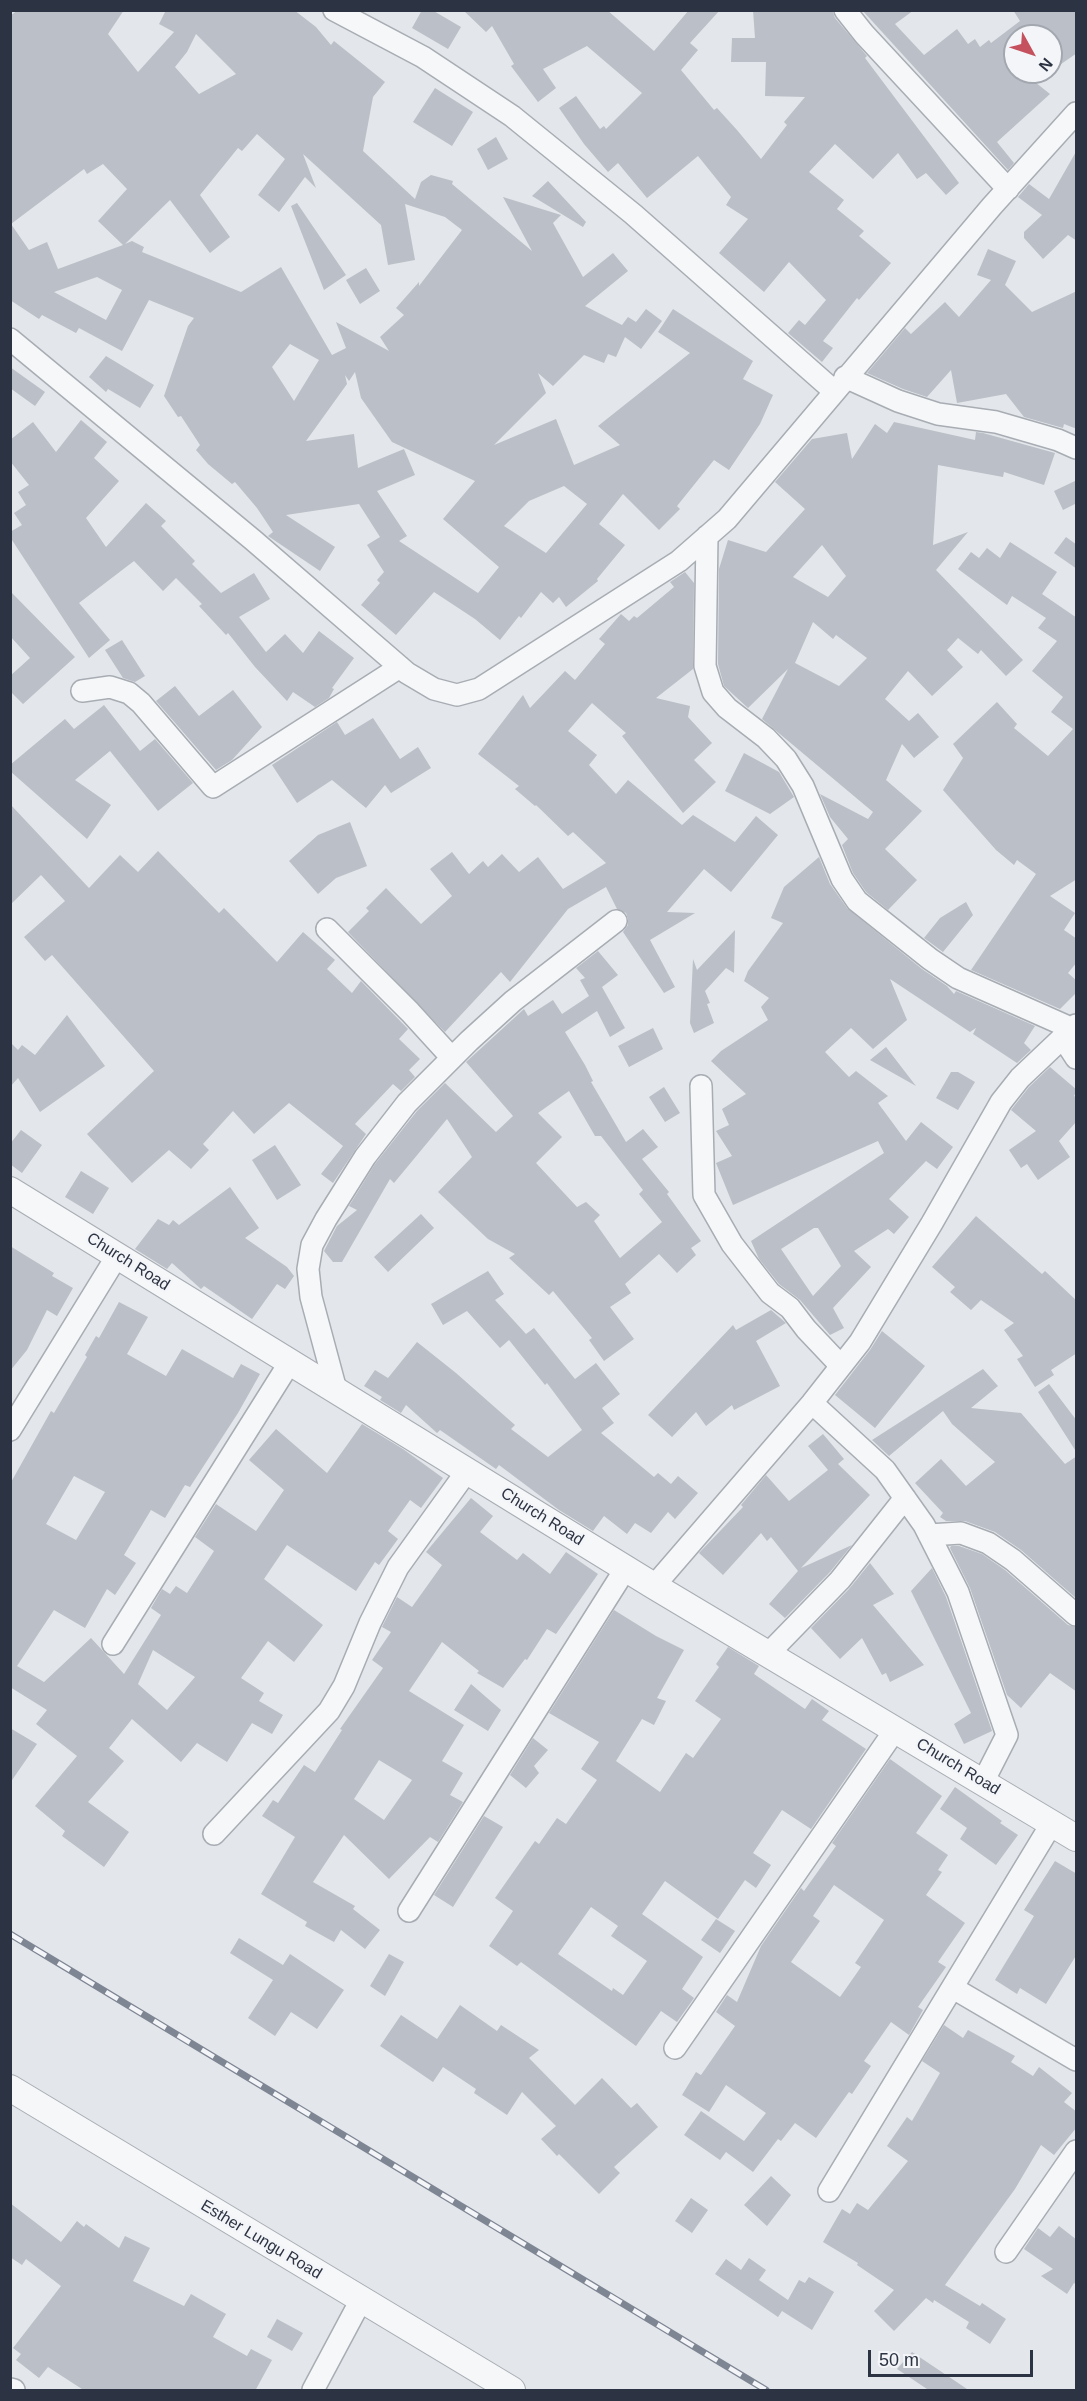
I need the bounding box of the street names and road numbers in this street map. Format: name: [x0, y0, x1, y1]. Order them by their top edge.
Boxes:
street label: Church Road: [83, 1229, 173, 1295]
street label: Church Road: [497, 1484, 587, 1550]
street label: Church Road: [913, 1734, 1003, 1800]
street label: Esther Lungu Road: [197, 2196, 325, 2284]

